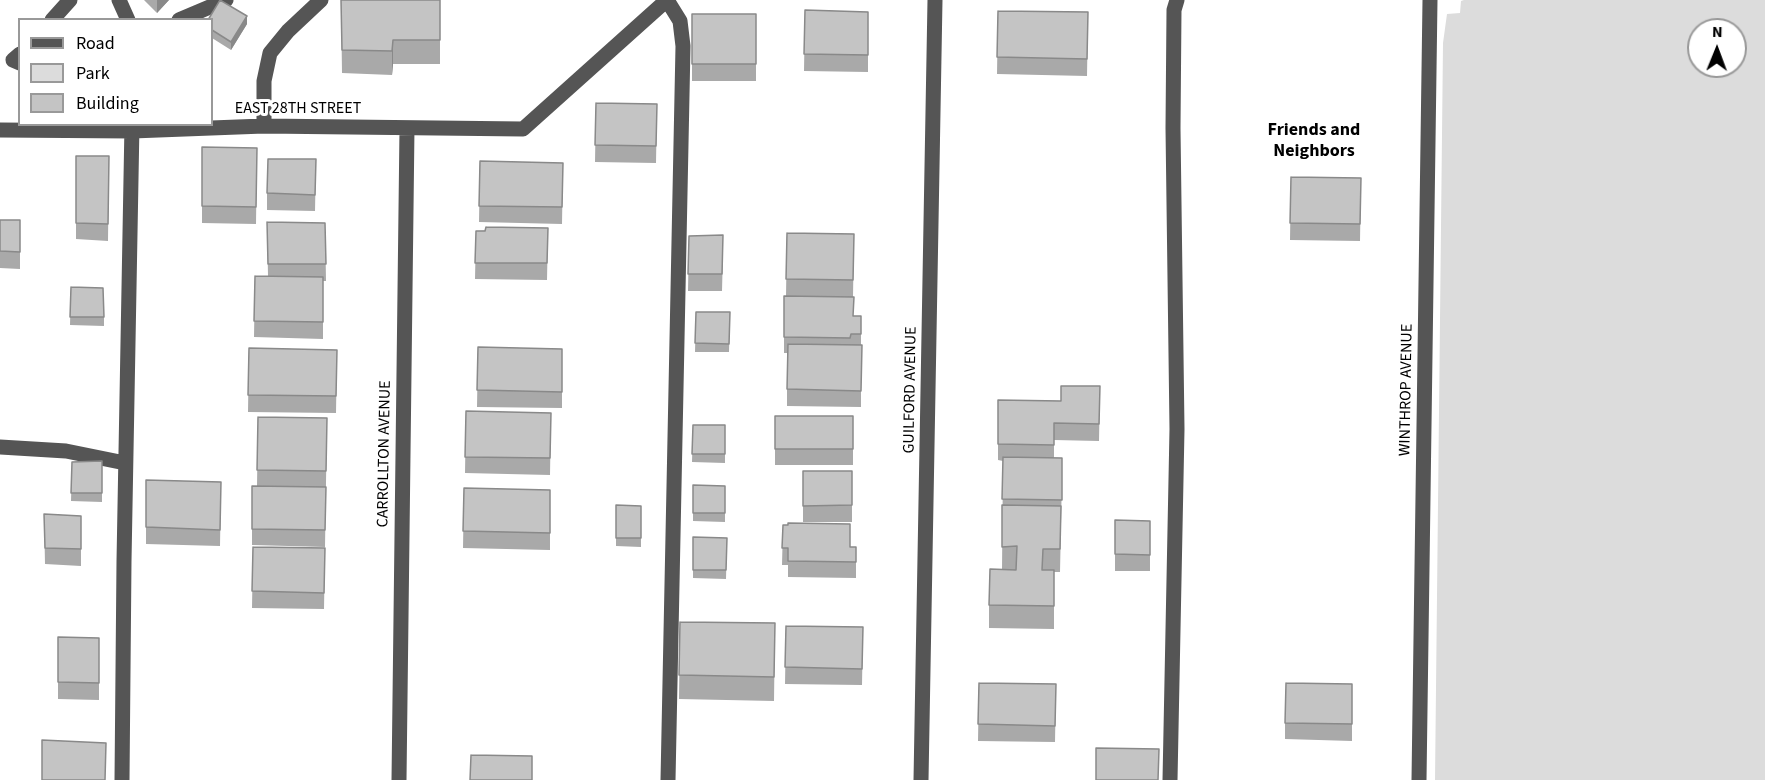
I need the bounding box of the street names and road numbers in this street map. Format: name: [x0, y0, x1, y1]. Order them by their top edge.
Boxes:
street label: EAST 28TH STREET: [235, 99, 361, 119]
street label: WINTHROP AVENUE: [1396, 324, 1418, 456]
street label: GUILFORD AVENUE: [900, 326, 922, 454]
street label: CARROLLTON AVENUE: [374, 380, 396, 528]

